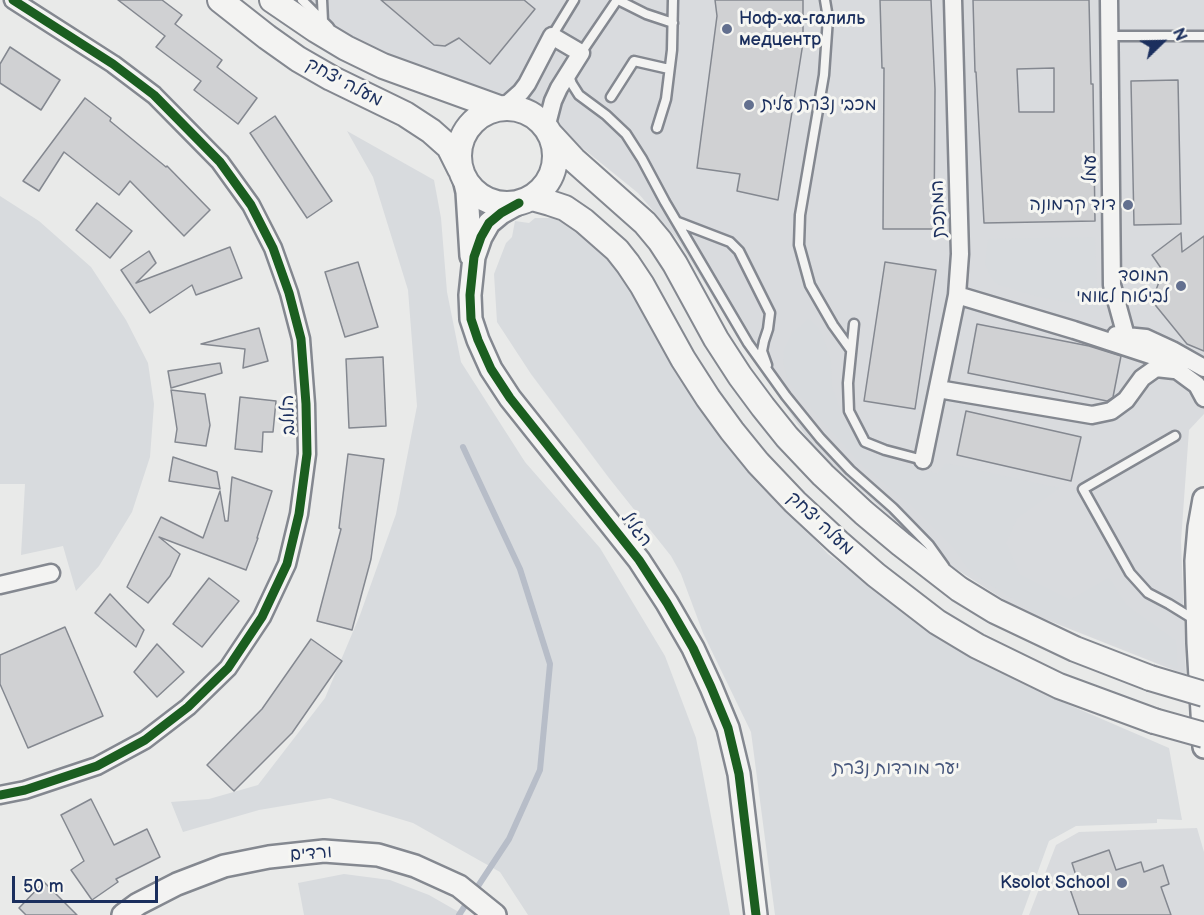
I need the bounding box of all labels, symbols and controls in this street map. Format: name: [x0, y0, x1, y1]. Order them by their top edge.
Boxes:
place label: Ноф-ха-галиль медцентр: [739, 8, 865, 50]
north arrow: [1132, 12, 1192, 72]
marker: Ноф-ха-галиль медцентр: [720, 22, 734, 36]
text: N: [1168, 26, 1190, 44]
street label: מעלה יצחק: [302, 54, 386, 112]
place label: מכבי נצרת עלית: [761, 94, 877, 116]
marker: מכבי נצרת עלית: [742, 98, 756, 112]
street label: עמל: [1080, 154, 1102, 184]
street label: המתכת: [927, 180, 951, 238]
place label: דוד קרמונה: [1029, 194, 1116, 216]
marker: דוד קרמונה: [1121, 198, 1135, 212]
place label: המוסד לביטוח לאומי: [1076, 265, 1169, 308]
marker: המוסד לביטוח לאומי: [1174, 279, 1188, 293]
street label: הלולב: [277, 394, 301, 436]
street label: מעלה יצחק: [782, 488, 858, 560]
street label: הגליל: [616, 508, 656, 552]
park label: יער מורדות נצרת: [832, 758, 960, 780]
street label: ורדים: [289, 842, 333, 866]
scale bar: [15, 864, 160, 902]
place label: Ksolot School: [1000, 872, 1110, 894]
text: 50 m: [23, 876, 64, 897]
marker: Ksolot School: [1115, 876, 1129, 890]

